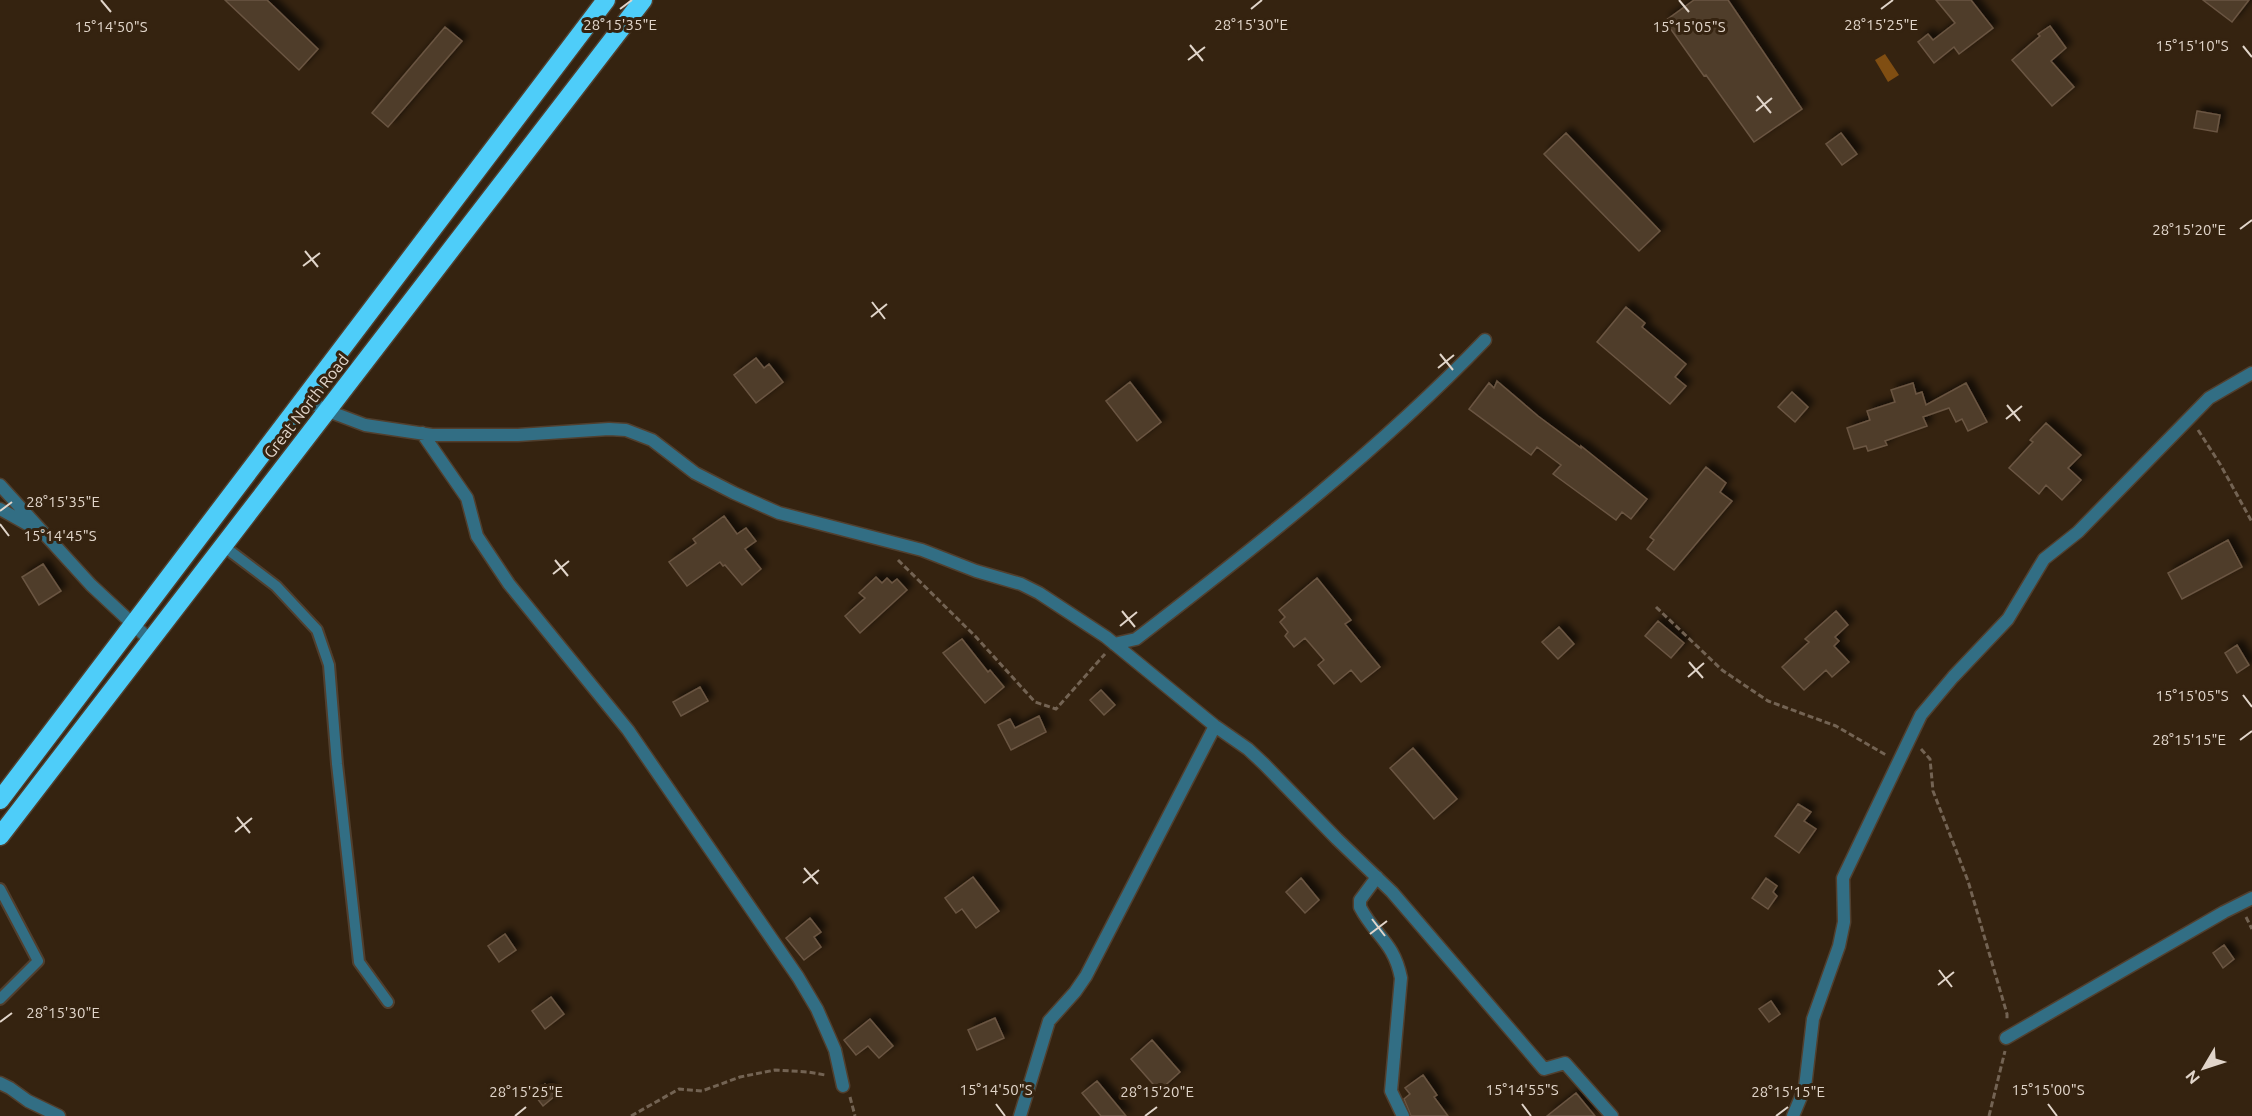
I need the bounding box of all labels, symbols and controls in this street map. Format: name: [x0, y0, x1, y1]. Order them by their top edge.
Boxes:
text: 28°15'35"E: [583, 16, 657, 33]
text: 28°15'30"E: [1214, 16, 1288, 33]
text: 28°15'25"E: [1844, 16, 1918, 33]
text: 15°14'50"S: [74, 18, 148, 35]
text: 15°15'05"S: [1652, 18, 1726, 35]
text: 15°15'10"S: [2155, 37, 2229, 54]
text: 28°15'20"E: [2152, 221, 2226, 238]
street label: Great North Road: [260, 351, 352, 461]
text: 28°15'35"E: [26, 493, 100, 510]
text: 15°14'45"S: [23, 527, 97, 544]
text: 15°15'05"S: [2155, 687, 2229, 704]
text: 28°15'15"E: [2152, 731, 2226, 748]
text: 28°15'30"E: [26, 1004, 100, 1021]
north arrow: [2174, 1038, 2234, 1098]
text: N: [2182, 1067, 2203, 1088]
text: 15°14'50"S: [959, 1081, 1033, 1098]
text: 15°14'55"S: [1485, 1081, 1559, 1098]
text: 15°15'00"S: [2011, 1081, 2085, 1098]
text: 28°15'25"E: [489, 1083, 563, 1100]
text: 28°15'20"E: [1120, 1083, 1194, 1100]
text: 28°15'15"E: [1751, 1083, 1825, 1100]

